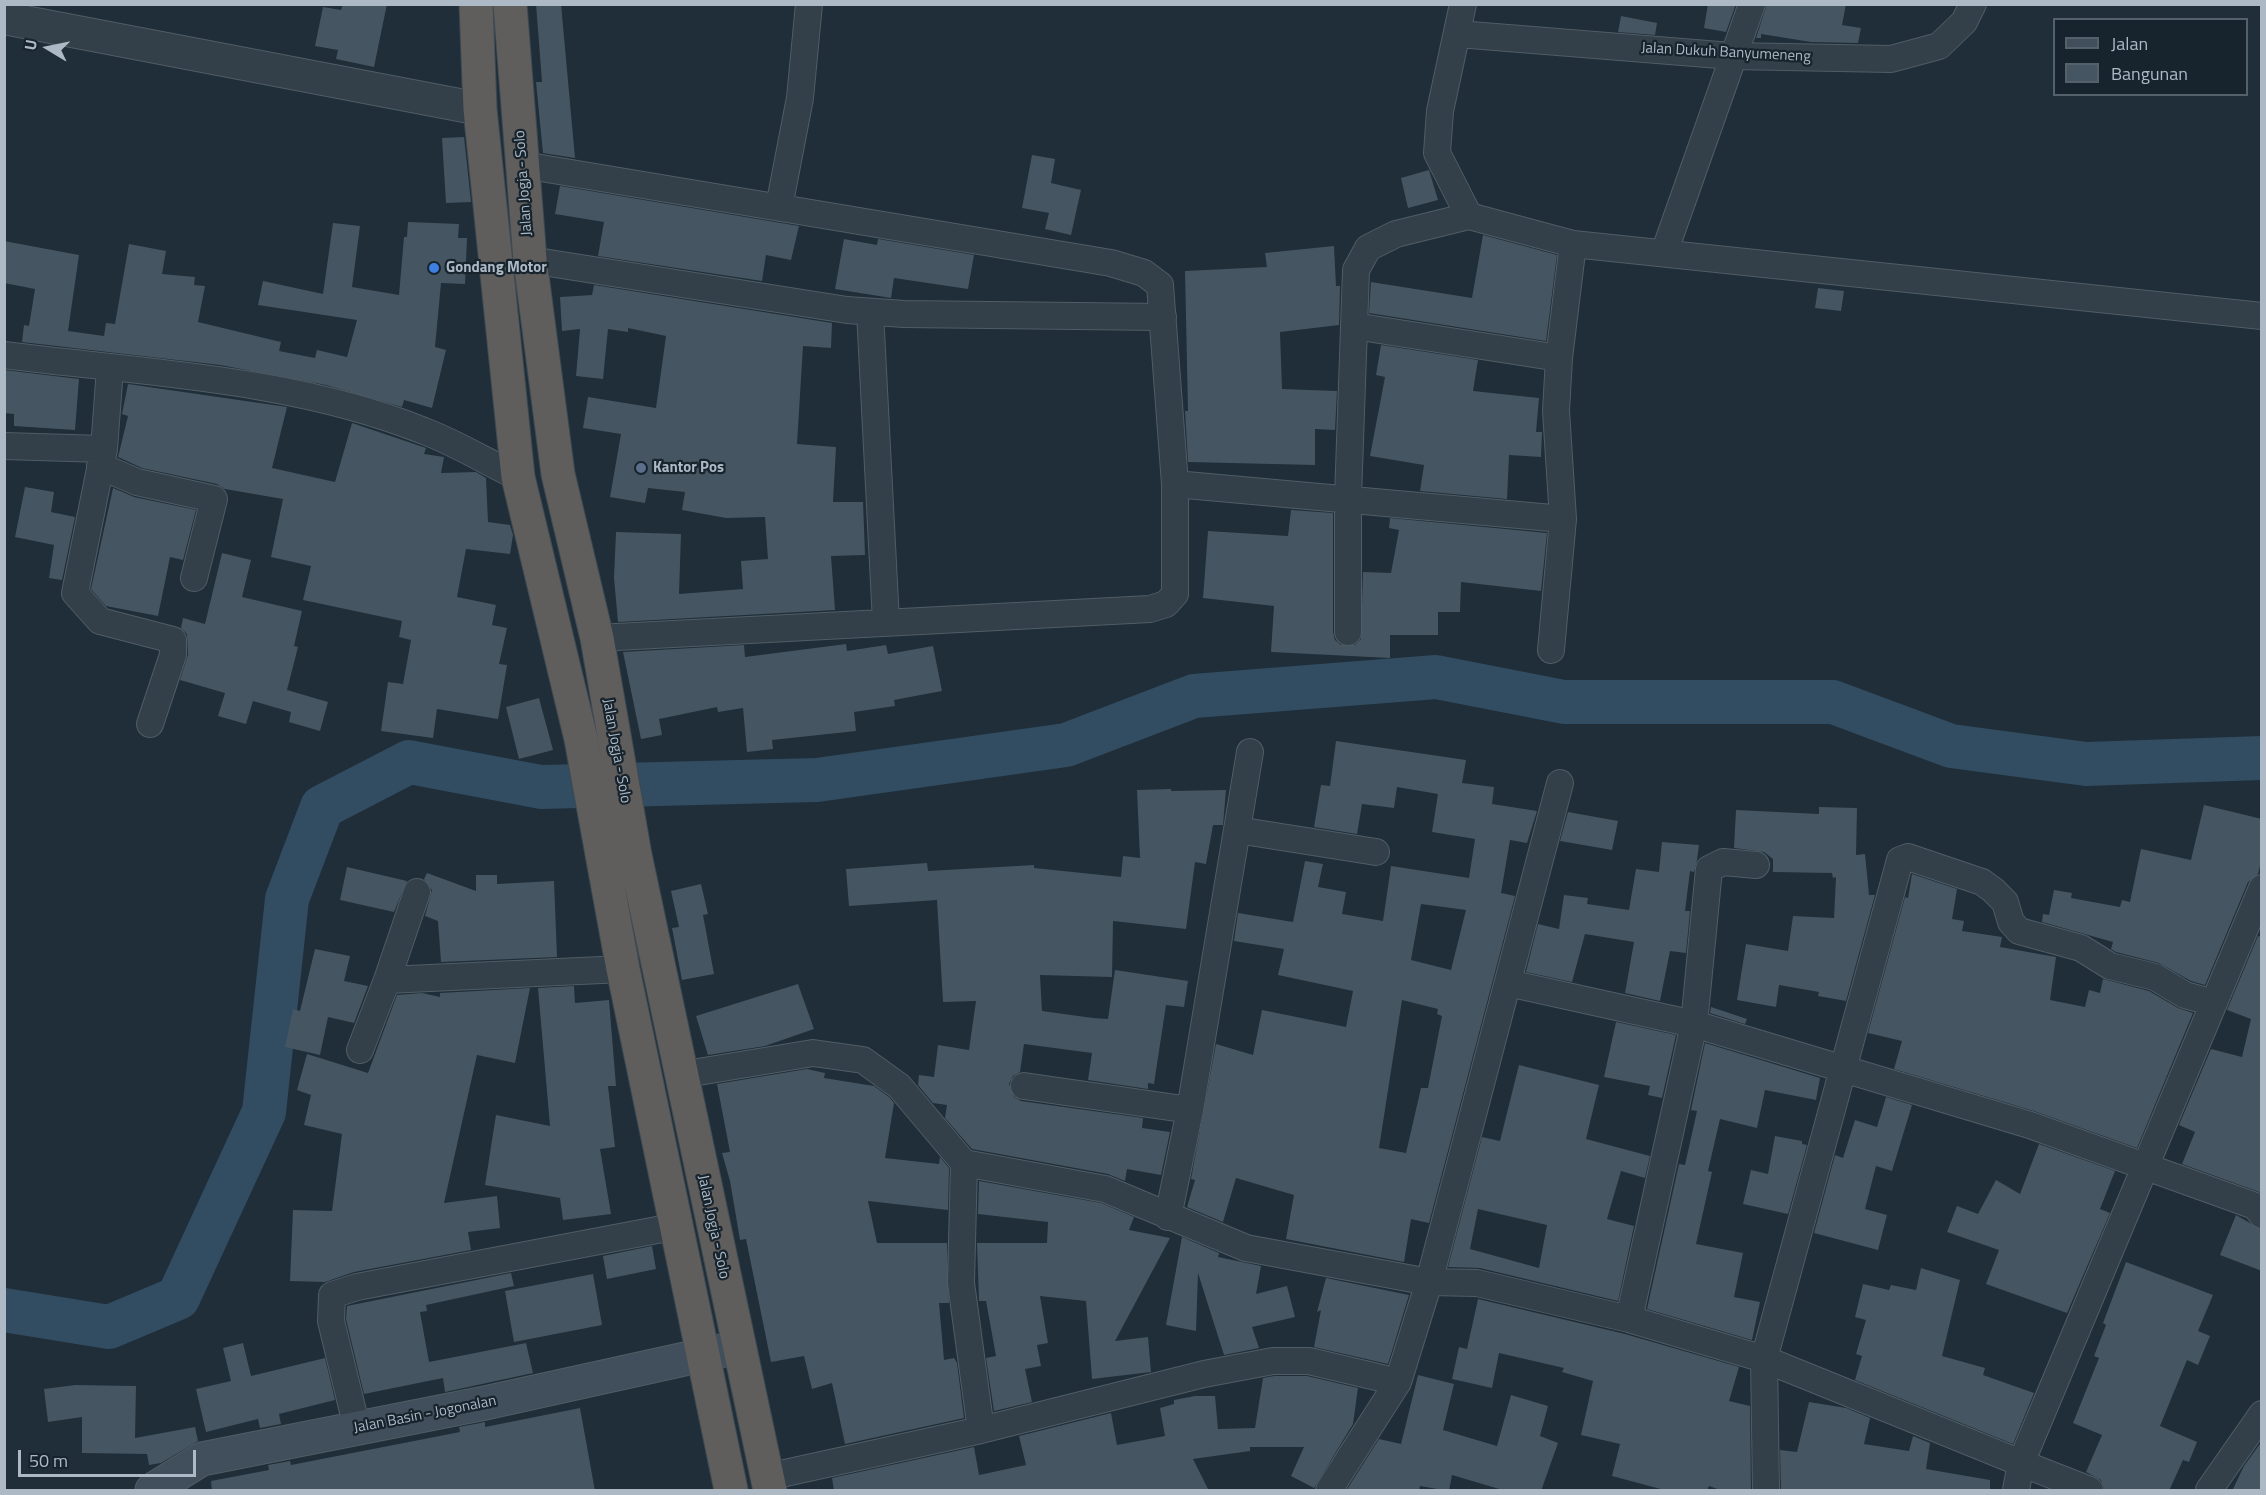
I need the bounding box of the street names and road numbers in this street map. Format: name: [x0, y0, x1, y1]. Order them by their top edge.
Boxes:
street label: Jalan Dukuh Banyumeneng: [1641, 40, 1811, 66]
street label: Jalan Jogja - Solo: [511, 130, 537, 236]
street label: Jalan Jogja - Solo: [598, 697, 634, 805]
street label: Jalan Jogja - Solo: [693, 1173, 733, 1281]
street label: Jalan Basin - Jogonalan: [352, 1392, 498, 1438]

